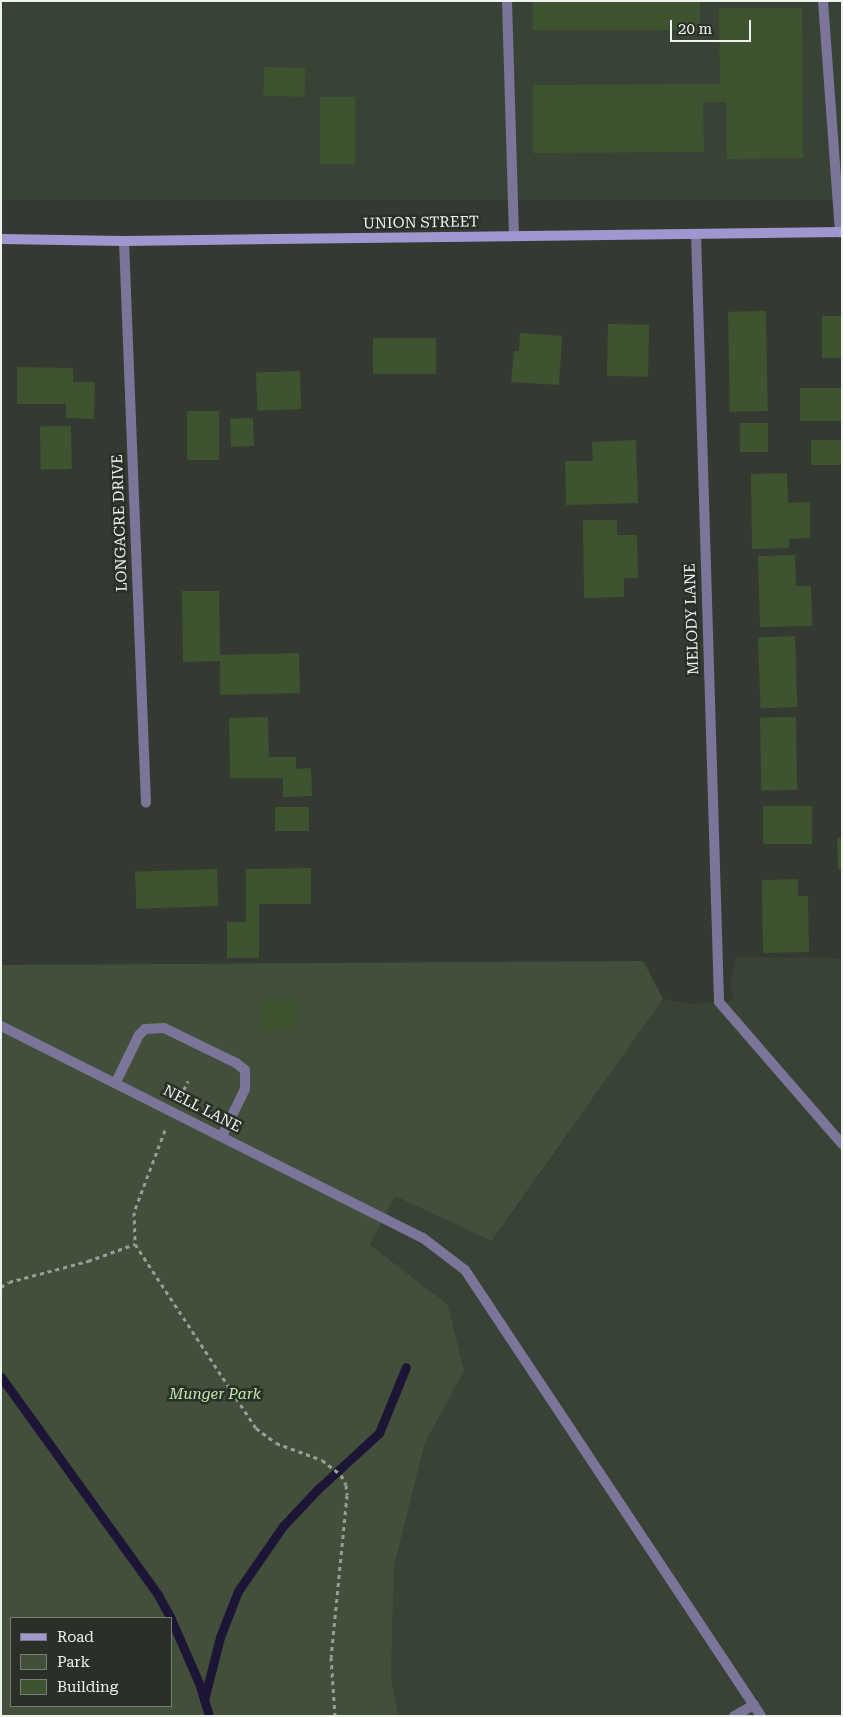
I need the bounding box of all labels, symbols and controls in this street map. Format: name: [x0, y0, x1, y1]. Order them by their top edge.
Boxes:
scale bar: [673, 10, 754, 42]
text: 20 m: [678, 20, 712, 38]
street label: UNION STREET: [363, 213, 479, 233]
street label: LONGACRE DRIVE: [109, 454, 131, 592]
street label: MELODY LANE: [681, 563, 703, 675]
street label: NELL LANE: [160, 1082, 244, 1136]
park label: Munger Park: [169, 1386, 261, 1404]
legend: [10, 1617, 172, 1707]
text: Road: [57, 1628, 94, 1646]
text: Park: [57, 1653, 90, 1671]
text: Building: [57, 1678, 118, 1696]

